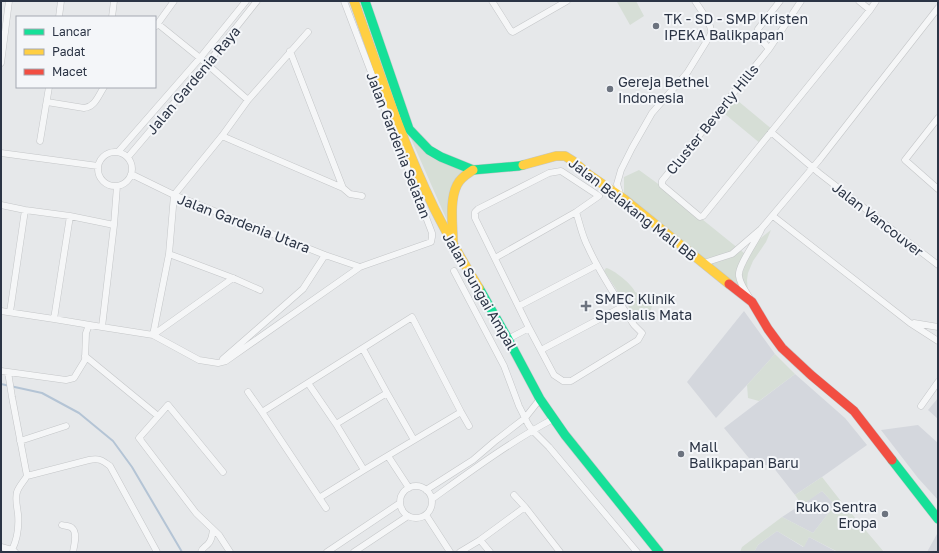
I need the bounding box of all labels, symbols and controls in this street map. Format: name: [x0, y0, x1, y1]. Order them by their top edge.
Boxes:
place label: TK - SD - SMP Kristen IPEKA Balikpapan: [664, 10, 808, 43]
legend: [16, 16, 156, 88]
marker: TK - SD - SMP Kristen IPEKA Balikpapan: [651, 21, 661, 31]
street label: Jalan Gardenia Raya: [143, 22, 243, 138]
text: Lancar: [52, 24, 91, 39]
text: Padat: [52, 44, 86, 59]
street label: Cluster Beverly Hills: [662, 60, 762, 178]
text: Macet: [52, 64, 88, 79]
street label: Jalan Gardenia Selatan: [363, 69, 435, 221]
place label: Gereja Bethel Indonesia: [618, 73, 709, 106]
marker: Gereja Bethel Indonesia: [605, 84, 615, 94]
street label: Jalan Belakang Mall BB: [566, 154, 700, 264]
street label: Jalan Vancouver: [829, 178, 927, 260]
street label: Jalan Gardenia Utara: [175, 190, 313, 256]
street label: Jalan Sungai Ampal: [439, 229, 521, 353]
place label: SMEC Klinik Spesialis Mata: [595, 290, 692, 323]
marker: SMEC Klinik Spesialis Mata: [580, 300, 592, 312]
place label: Mall Balikpapan Baru: [689, 438, 799, 471]
marker: Mall Balikpapan Baru: [676, 449, 686, 459]
place label: Ruko Sentra Eropa: [795, 498, 877, 531]
marker: Ruko Sentra Eropa: [880, 509, 890, 519]

